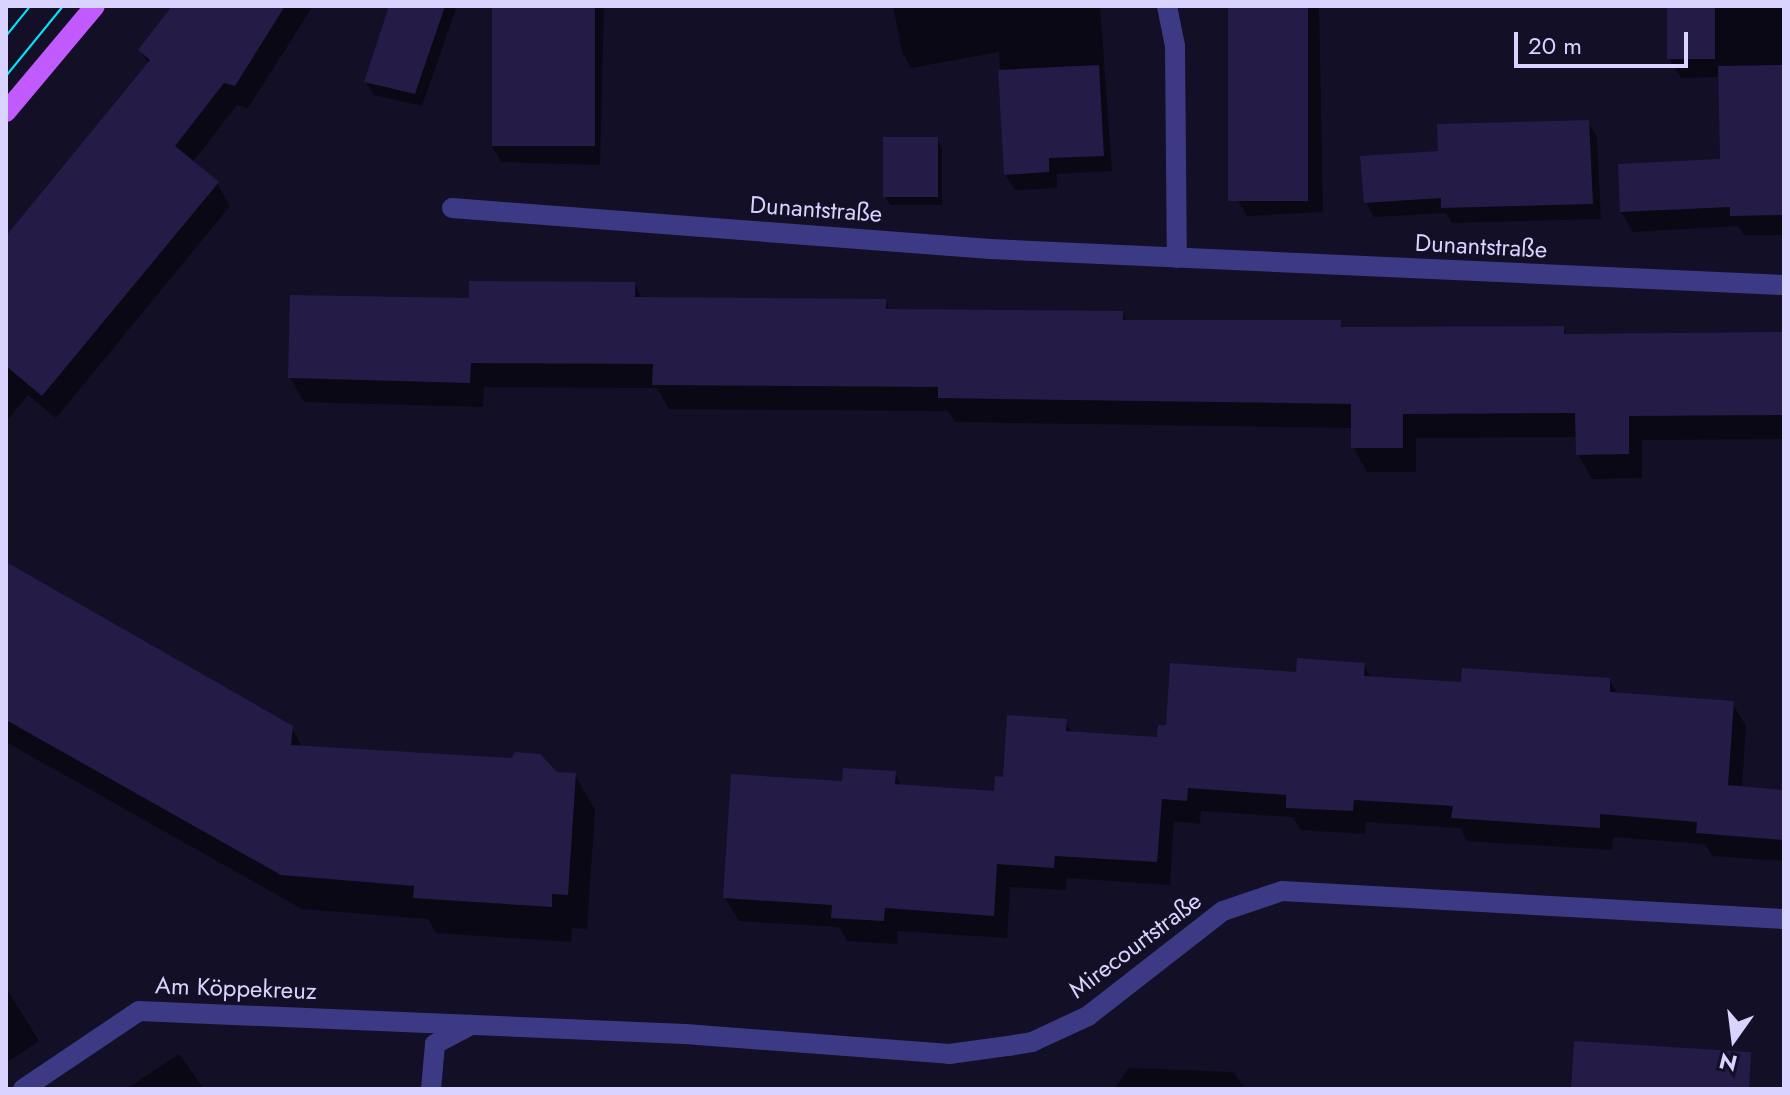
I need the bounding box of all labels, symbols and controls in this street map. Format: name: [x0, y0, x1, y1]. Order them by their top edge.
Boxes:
scale bar: [1518, 16, 1692, 66]
text: 20 m: [1528, 28, 1582, 63]
street label: Dunantstraße: [749, 190, 883, 228]
street label: Dunantstraße: [1414, 228, 1548, 264]
street label: Mirecourtstraße: [1063, 886, 1207, 1004]
street label: Am Köppekreuz: [155, 971, 317, 1005]
north arrow: [1694, 999, 1774, 1079]
text: N: [1716, 1045, 1741, 1080]

